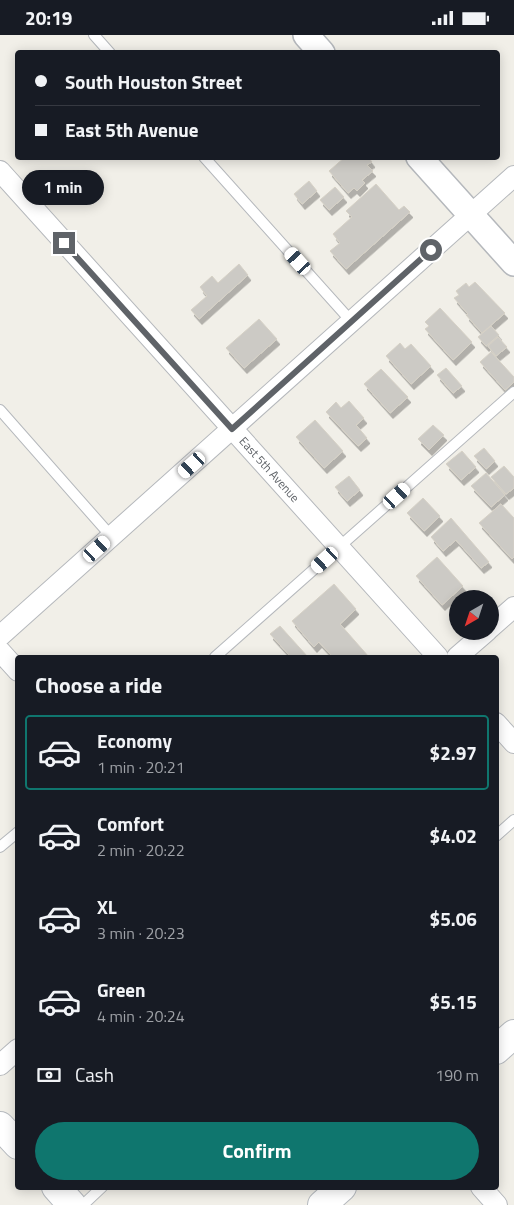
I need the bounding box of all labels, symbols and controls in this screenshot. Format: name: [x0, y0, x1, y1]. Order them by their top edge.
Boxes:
text: 20:19: [25, 3, 72, 32]
text: South Houston Street: [65, 67, 242, 96]
text: East 5th Avenue: [65, 115, 198, 144]
callout: 1 min: [23, 171, 105, 205]
text: 1 min: [44, 175, 82, 199]
route end: [53, 232, 75, 254]
route start: [420, 239, 442, 261]
car: [282, 245, 313, 277]
street label: East 5th Avenue: [235, 432, 304, 506]
car: [175, 449, 208, 481]
car: [380, 480, 413, 512]
car: [80, 533, 113, 565]
car: [308, 544, 341, 576]
north arrow: [449, 590, 499, 640]
map controls: [449, 590, 499, 640]
text: Choose a ride: [35, 668, 162, 702]
text: Economy: [97, 726, 172, 755]
icon: car: [37, 730, 82, 775]
text: $2.97: [430, 738, 477, 767]
text: 1 min · 20:21: [97, 755, 185, 779]
text: Comfort: [97, 809, 164, 838]
icon: car: [37, 813, 82, 858]
text: $4.02: [430, 821, 477, 850]
text: 2 min · 20:22: [97, 838, 185, 862]
text: XL: [97, 892, 117, 921]
icon: car: [37, 896, 82, 941]
text: $5.06: [430, 904, 477, 933]
text: 3 min · 20:23: [97, 921, 185, 945]
text: Green: [97, 975, 146, 1004]
icon: car: [37, 979, 82, 1024]
text: $5.15: [430, 987, 477, 1016]
text: 4 min · 20:24: [97, 1004, 185, 1028]
text: Cash: [75, 1060, 114, 1089]
icon: cash: [35, 1061, 63, 1089]
text: 190 m: [435, 1063, 479, 1087]
button: Confirm: [35, 1122, 479, 1180]

